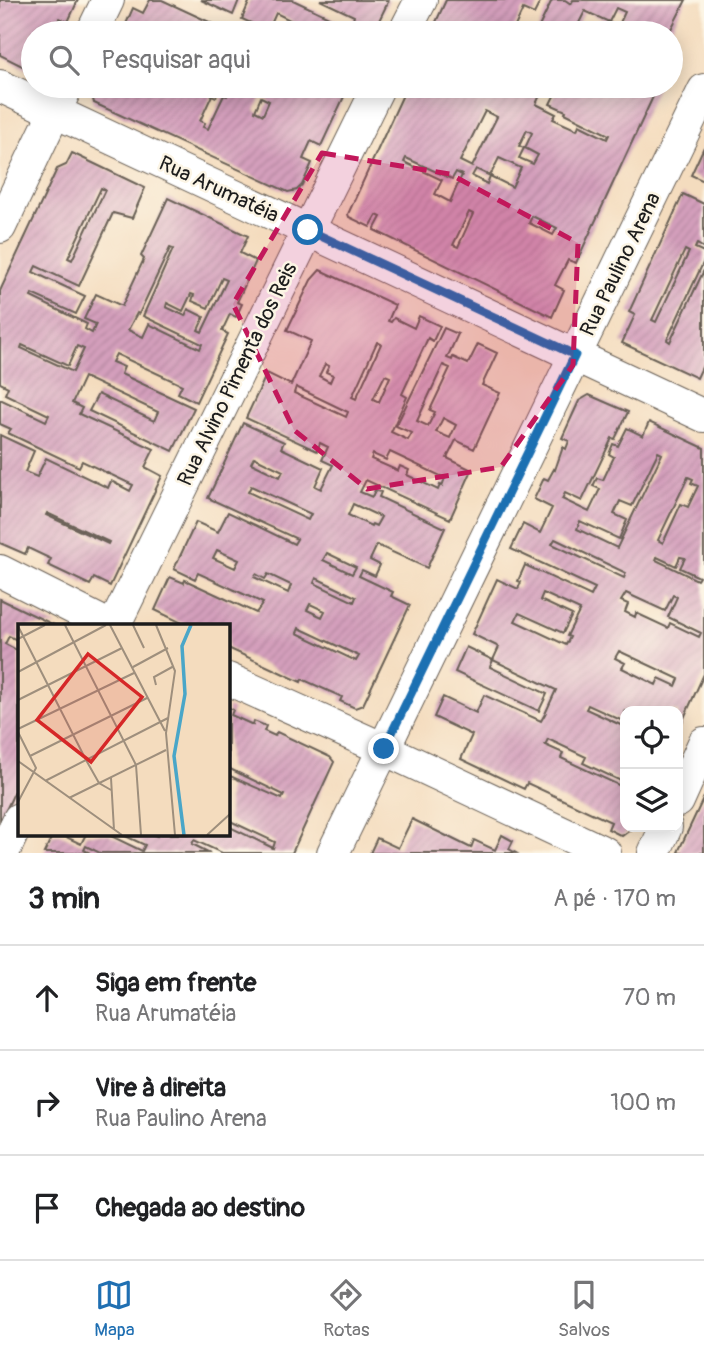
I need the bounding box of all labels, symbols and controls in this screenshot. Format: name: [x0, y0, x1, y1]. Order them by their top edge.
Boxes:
search box: [21, 21, 683, 98]
icon: search: [45, 41, 83, 79]
text: Pesquisar aqui: [101, 44, 250, 76]
street label: Rua Arumatéia: [155, 150, 283, 229]
street label: Rua Paulino Arena: [574, 188, 667, 341]
route start: [292, 214, 323, 245]
street label: Rua Alvino Pimenta dos Reis: [172, 257, 304, 490]
inset map: [18, 624, 229, 836]
map controls: [620, 706, 683, 832]
button: locate: [620, 706, 683, 769]
route end: [368, 733, 399, 764]
button: layers: [620, 769, 683, 832]
text: 3 min: [28, 880, 100, 917]
text: A pé · 170 m: [553, 884, 676, 913]
text: Siga em frente: [95, 967, 256, 999]
icon: ahead: [28, 979, 66, 1017]
text: 70 m: [623, 983, 676, 1012]
text: Rua Arumatéia: [95, 999, 236, 1028]
text: Vire à direita: [95, 1072, 226, 1104]
icon: right: [28, 1084, 66, 1122]
text: 100 m: [610, 1088, 676, 1117]
text: Rua Paulino Arena: [95, 1104, 267, 1133]
icon: arrive: [28, 1189, 66, 1227]
text: Chegada ao destino: [95, 1192, 305, 1224]
tab: Mapa: [94, 1276, 135, 1342]
tab: Rotas: [323, 1276, 369, 1342]
tab: Salvos: [558, 1276, 610, 1342]

